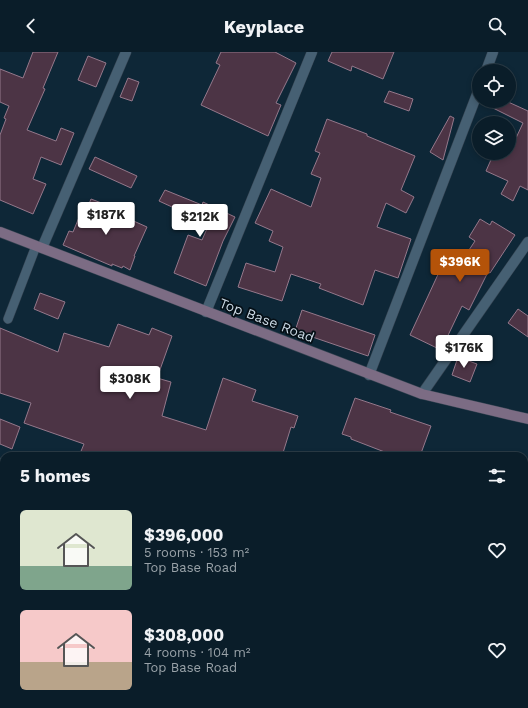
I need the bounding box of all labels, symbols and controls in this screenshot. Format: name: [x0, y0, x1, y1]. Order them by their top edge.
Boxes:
icon: back: [20, 15, 42, 37]
icon: search: [486, 15, 508, 37]
text: Keyplace: [224, 16, 304, 37]
map controls: [472, 64, 516, 160]
button: locate: [472, 64, 516, 108]
button: layers: [472, 116, 516, 160]
pin: $187K: [78, 202, 134, 236]
pin: $212K: [172, 204, 228, 238]
text: $187K: [87, 207, 125, 222]
text: $212K: [181, 209, 219, 224]
pin: $396K: [432, 249, 488, 283]
text: $396K: [439, 254, 481, 269]
street label: Top Base Road: [217, 295, 317, 345]
pin: $176K: [436, 335, 492, 369]
text: $176K: [445, 340, 483, 355]
pin: $308K: [102, 366, 158, 400]
text: $308K: [109, 371, 151, 386]
icon: filters: [486, 465, 508, 487]
text: 5 homes: [20, 466, 90, 486]
text: $396,000: [144, 525, 224, 545]
icon: home: [52, 526, 100, 574]
icon: heart: [486, 539, 508, 561]
text: 5 rooms · 153 m²: [144, 545, 249, 560]
text: Top Base Road: [144, 560, 237, 575]
text: $308,000: [144, 625, 224, 645]
icon: home: [52, 626, 100, 674]
icon: heart: [486, 639, 508, 661]
text: 4 rooms · 104 m²: [144, 645, 251, 660]
text: Top Base Road: [144, 660, 237, 675]

